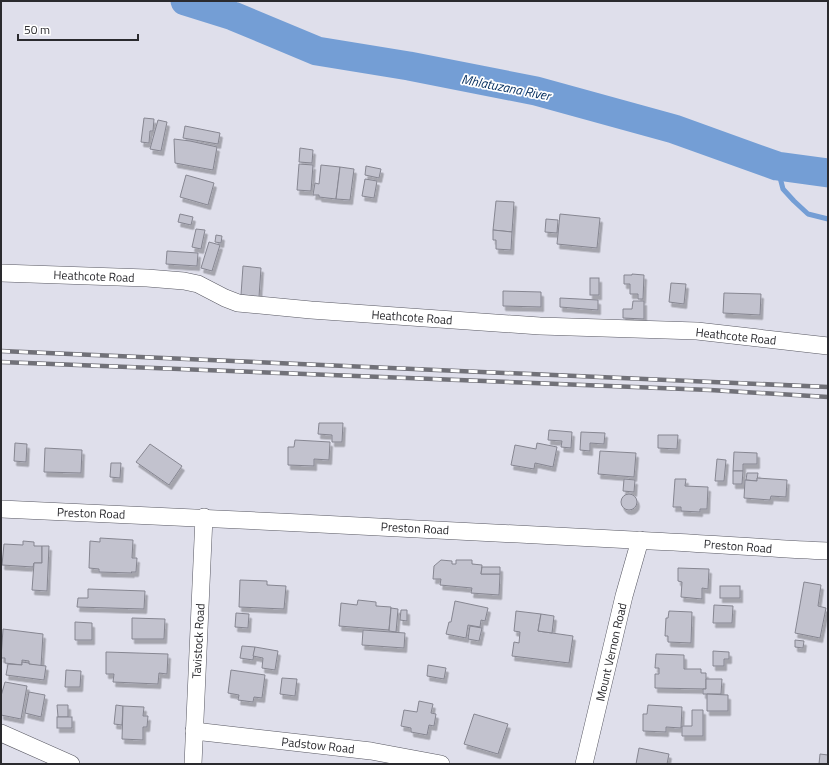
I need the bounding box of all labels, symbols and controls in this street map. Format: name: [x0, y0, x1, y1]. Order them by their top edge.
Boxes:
scale bar: [18, 16, 138, 42]
text: 50 m: [24, 20, 50, 39]
water label: Mhlatuzana River: [460, 69, 554, 106]
street label: Heathcote Road: [53, 265, 135, 287]
street label: Heathcote Road: [371, 305, 453, 329]
street label: Heathcote Road: [695, 322, 777, 350]
street label: Preston Road: [56, 502, 126, 524]
street label: Preston Road: [380, 517, 450, 539]
street label: Preston Road: [703, 534, 773, 558]
street label: Mount Vernon Road: [590, 601, 632, 703]
street label: Tavistock Road: [187, 603, 209, 679]
street label: Padstow Road: [281, 732, 355, 758]

